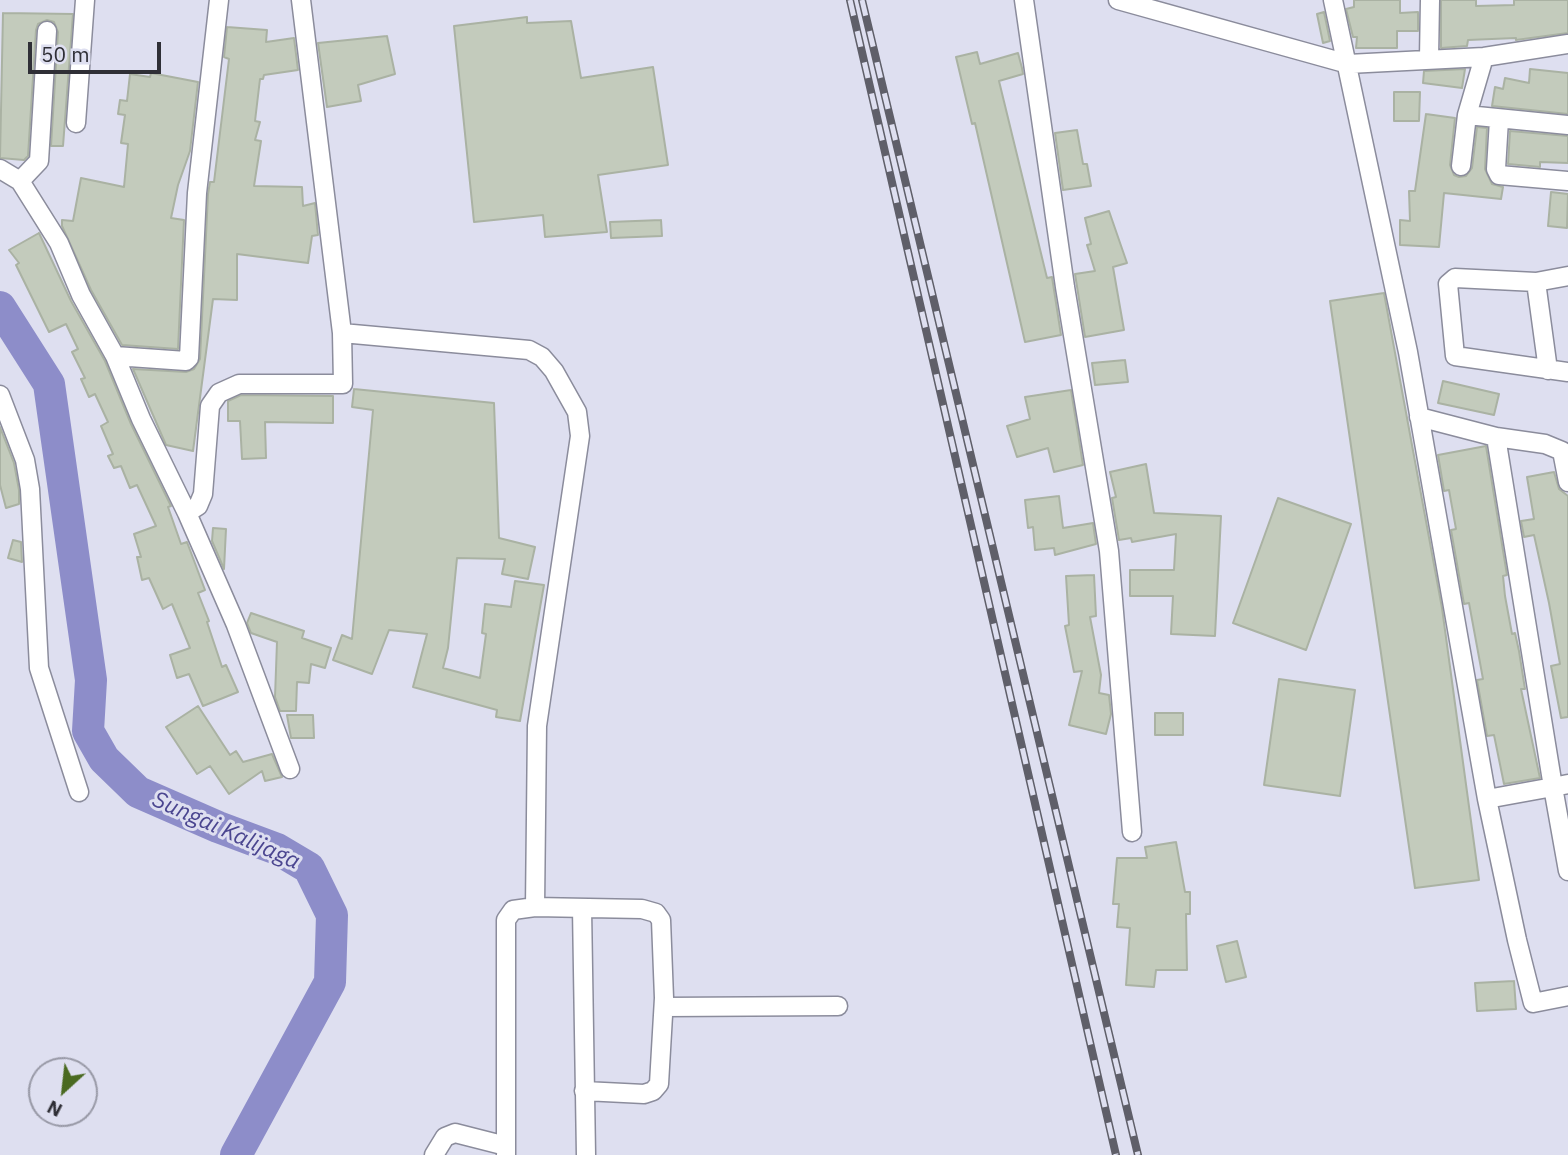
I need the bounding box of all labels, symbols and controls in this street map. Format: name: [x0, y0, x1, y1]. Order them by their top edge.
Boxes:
scale bar: [32, 28, 164, 72]
text: 50 m: [41, 40, 90, 68]
water label: Sungai Kalijaga: [148, 786, 304, 876]
north arrow: [28, 1057, 98, 1127]
text: N: [43, 1095, 66, 1123]

